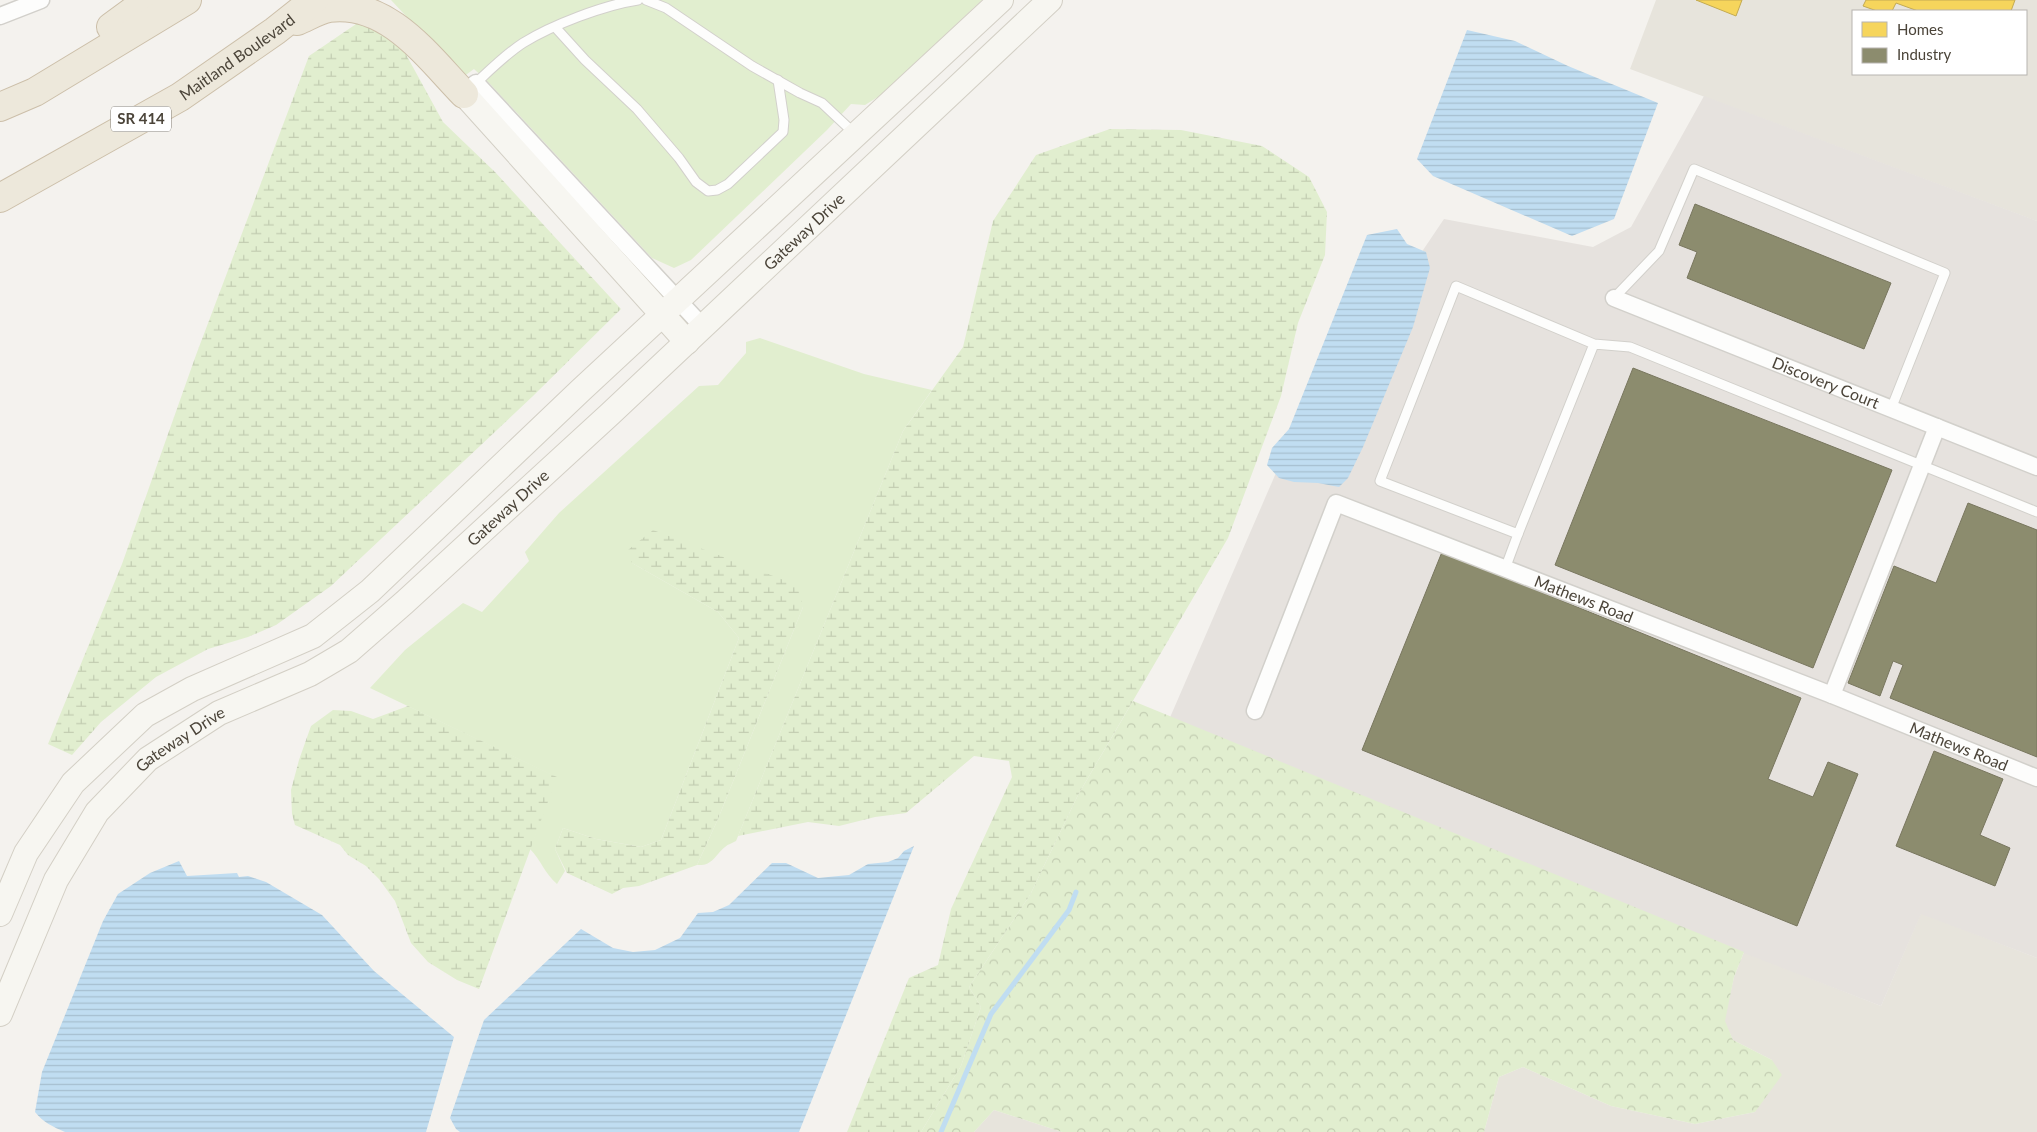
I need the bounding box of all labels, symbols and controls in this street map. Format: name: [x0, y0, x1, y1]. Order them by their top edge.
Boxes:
street label: Maitland Boulevard: [175, 9, 298, 104]
legend: [1852, 10, 2027, 75]
text: Homes: [1897, 20, 1943, 38]
text: Industry: [1897, 45, 1952, 63]
road number: SR 414: [111, 106, 171, 132]
street label: Gateway Drive: [759, 189, 848, 274]
street label: Discovery Court: [1770, 352, 1882, 412]
street label: Gateway Drive: [463, 465, 552, 549]
street label: Mathews Road: [1532, 571, 1636, 626]
street label: Gateway Drive: [131, 702, 227, 775]
street label: Mathews Road: [1907, 717, 2011, 774]

